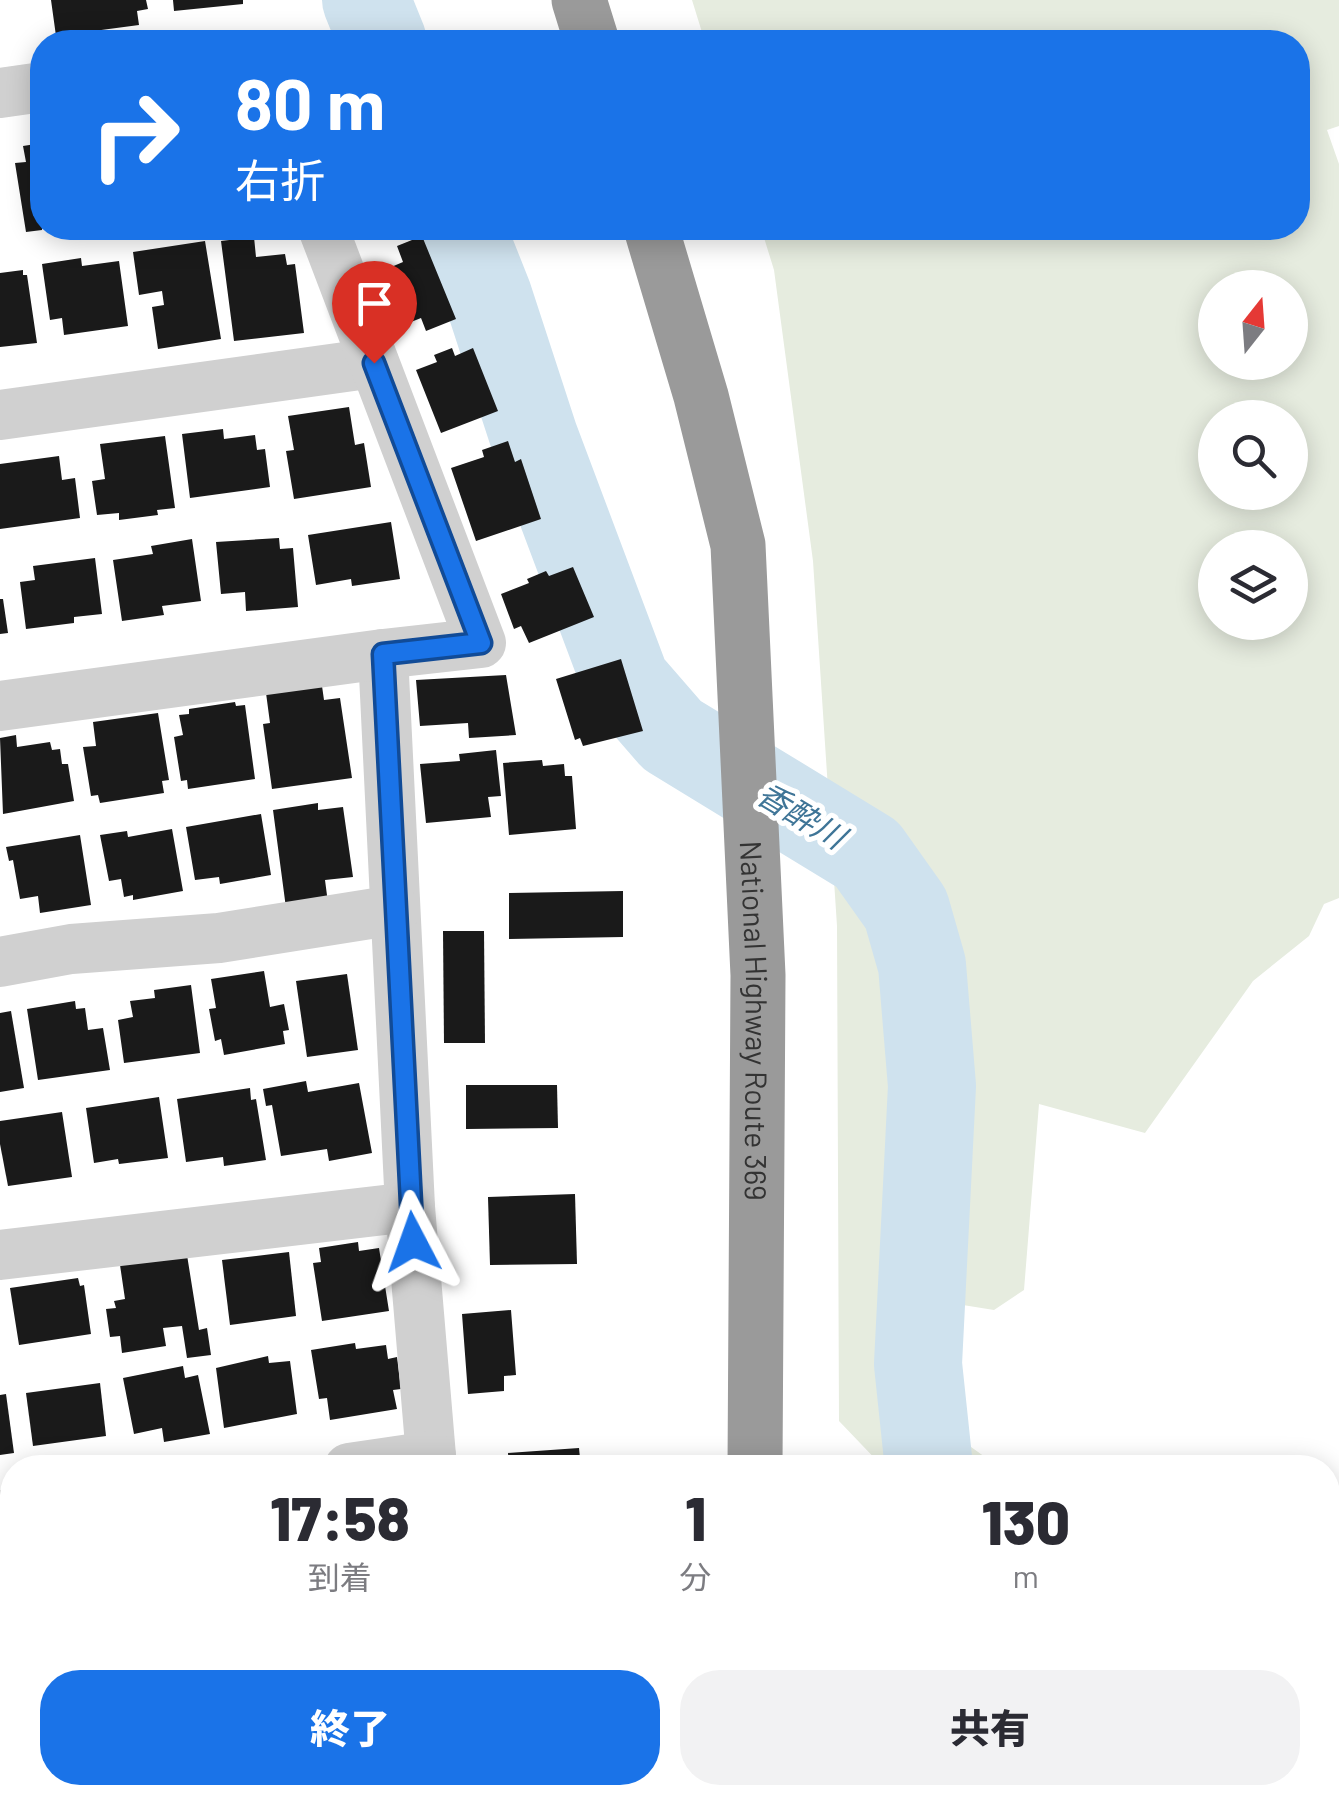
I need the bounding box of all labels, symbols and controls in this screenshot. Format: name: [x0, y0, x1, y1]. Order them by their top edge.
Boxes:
text: 80 m: [235, 60, 385, 144]
icon: right: [70, 70, 200, 200]
text: 右折: [235, 152, 325, 206]
pin: [332, 261, 417, 364]
north arrow: [1198, 270, 1308, 380]
map controls: [1198, 270, 1308, 640]
icon: arrive: [347, 276, 402, 331]
button: search: [1198, 400, 1308, 510]
button: layers: [1198, 530, 1308, 640]
water label: 香酔川: [751, 773, 855, 857]
street label: National Highway Route 369: [734, 840, 776, 1201]
position arrow: [361, 1190, 465, 1294]
text: 17:58: [270, 1481, 410, 1553]
text: 1: [685, 1481, 706, 1553]
text: 130: [982, 1485, 1070, 1557]
text: m: [1013, 1556, 1039, 1594]
text: 到着: [308, 1557, 372, 1595]
text: 分: [680, 1557, 712, 1595]
button: 終了: [40, 1670, 660, 1785]
button: 共有: [680, 1670, 1300, 1785]

